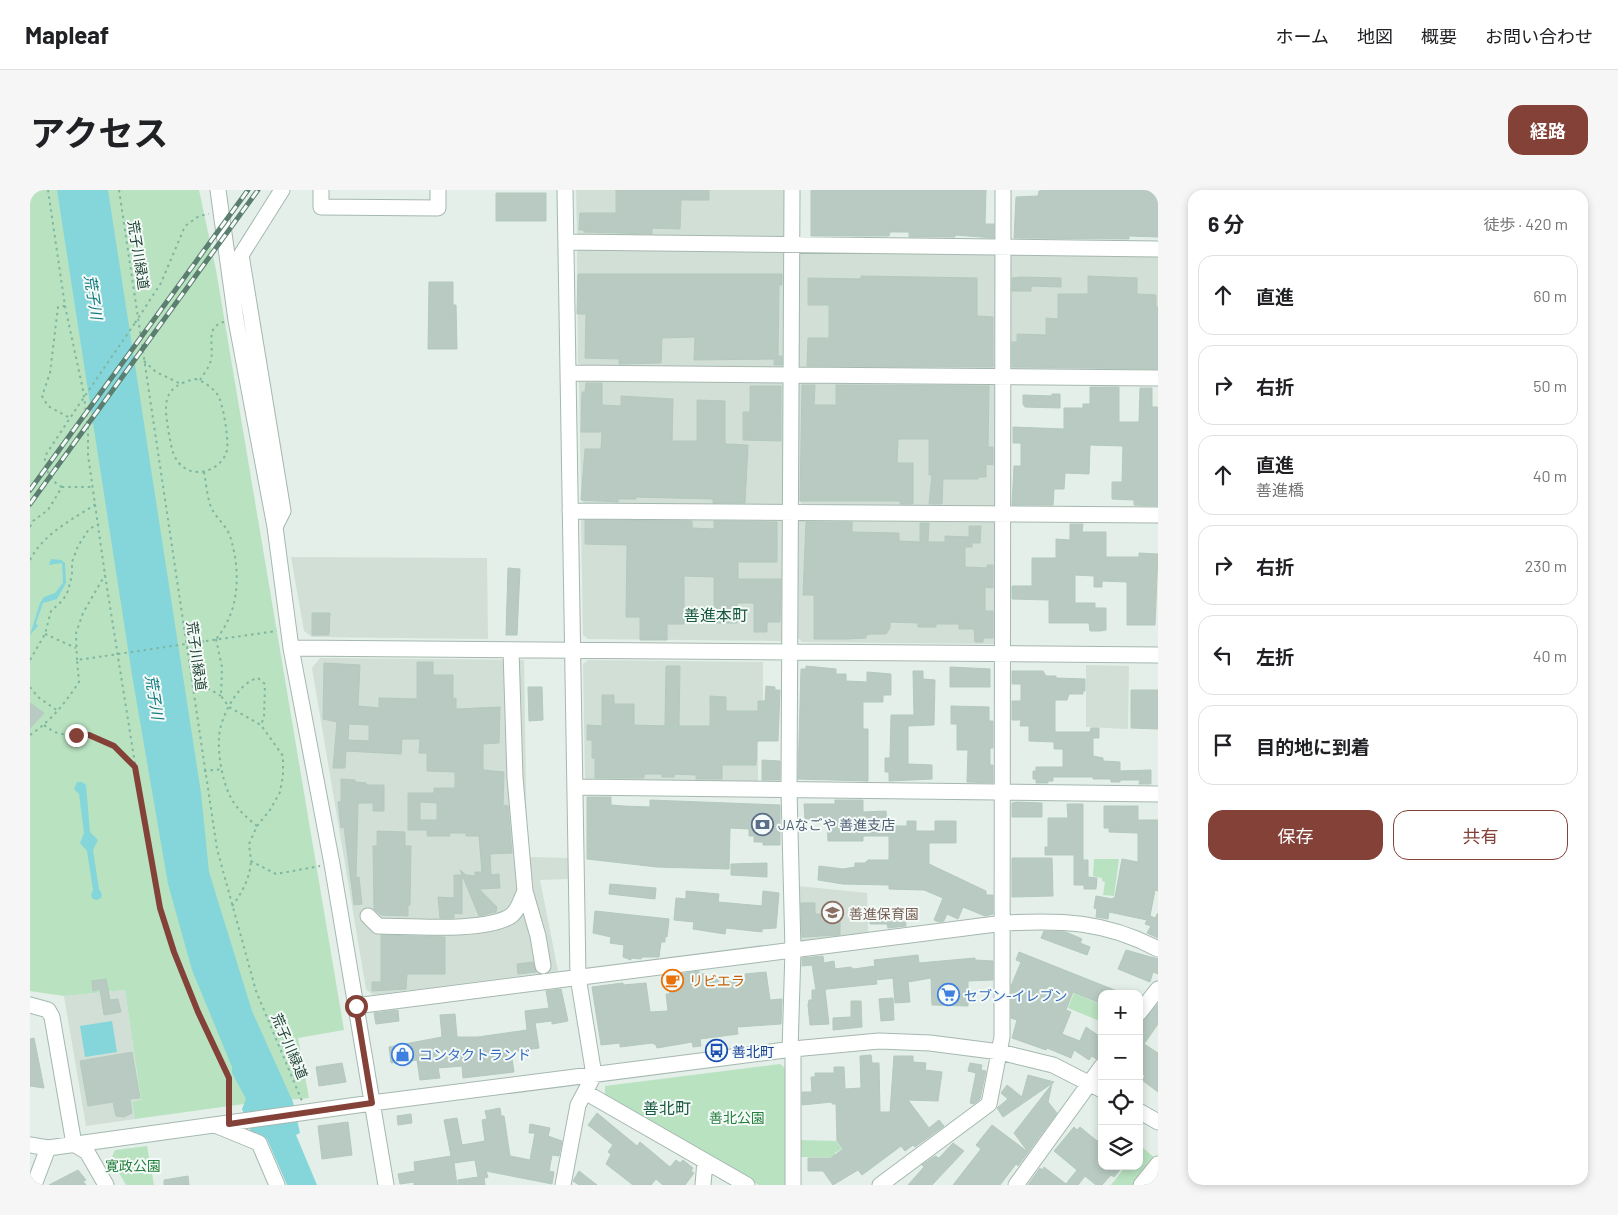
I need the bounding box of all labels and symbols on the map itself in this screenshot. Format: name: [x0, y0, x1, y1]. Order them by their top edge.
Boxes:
street label: 荒子川緑道: [125, 219, 153, 291]
water label: 荒子川: [82, 273, 107, 323]
district label: 善進本町: [684, 605, 748, 624]
street label: 荒子川緑道: [184, 620, 210, 692]
water label: 荒子川: [143, 673, 168, 723]
route end: [65, 724, 88, 747]
bank icon: JAなごや 善進支店: [750, 812, 774, 836]
place label: JAなごや 善進支店: [778, 816, 895, 833]
school or university icon: 善進保育園: [821, 901, 845, 925]
place label: 善進保育園: [849, 905, 919, 922]
cafe icon: リビエラ: [661, 968, 685, 992]
place label: リビエラ: [689, 972, 745, 989]
supermarket icon: セブン-イレブン: [936, 983, 960, 1007]
place label: セブン-イレブン: [964, 987, 1068, 1004]
route start: [345, 995, 368, 1018]
street label: 荒子川緑道: [269, 1010, 311, 1082]
bus stop icon: 善北町: [704, 1039, 728, 1063]
shop icon: コンタクトランド: [391, 1042, 415, 1066]
place label: 善北町: [732, 1043, 774, 1060]
place label: コンタクトランド: [419, 1046, 531, 1063]
district label: 善北町: [643, 1098, 691, 1117]
park label: 善北公園: [709, 1109, 765, 1126]
park label: 寛政公園: [105, 1157, 161, 1174]

